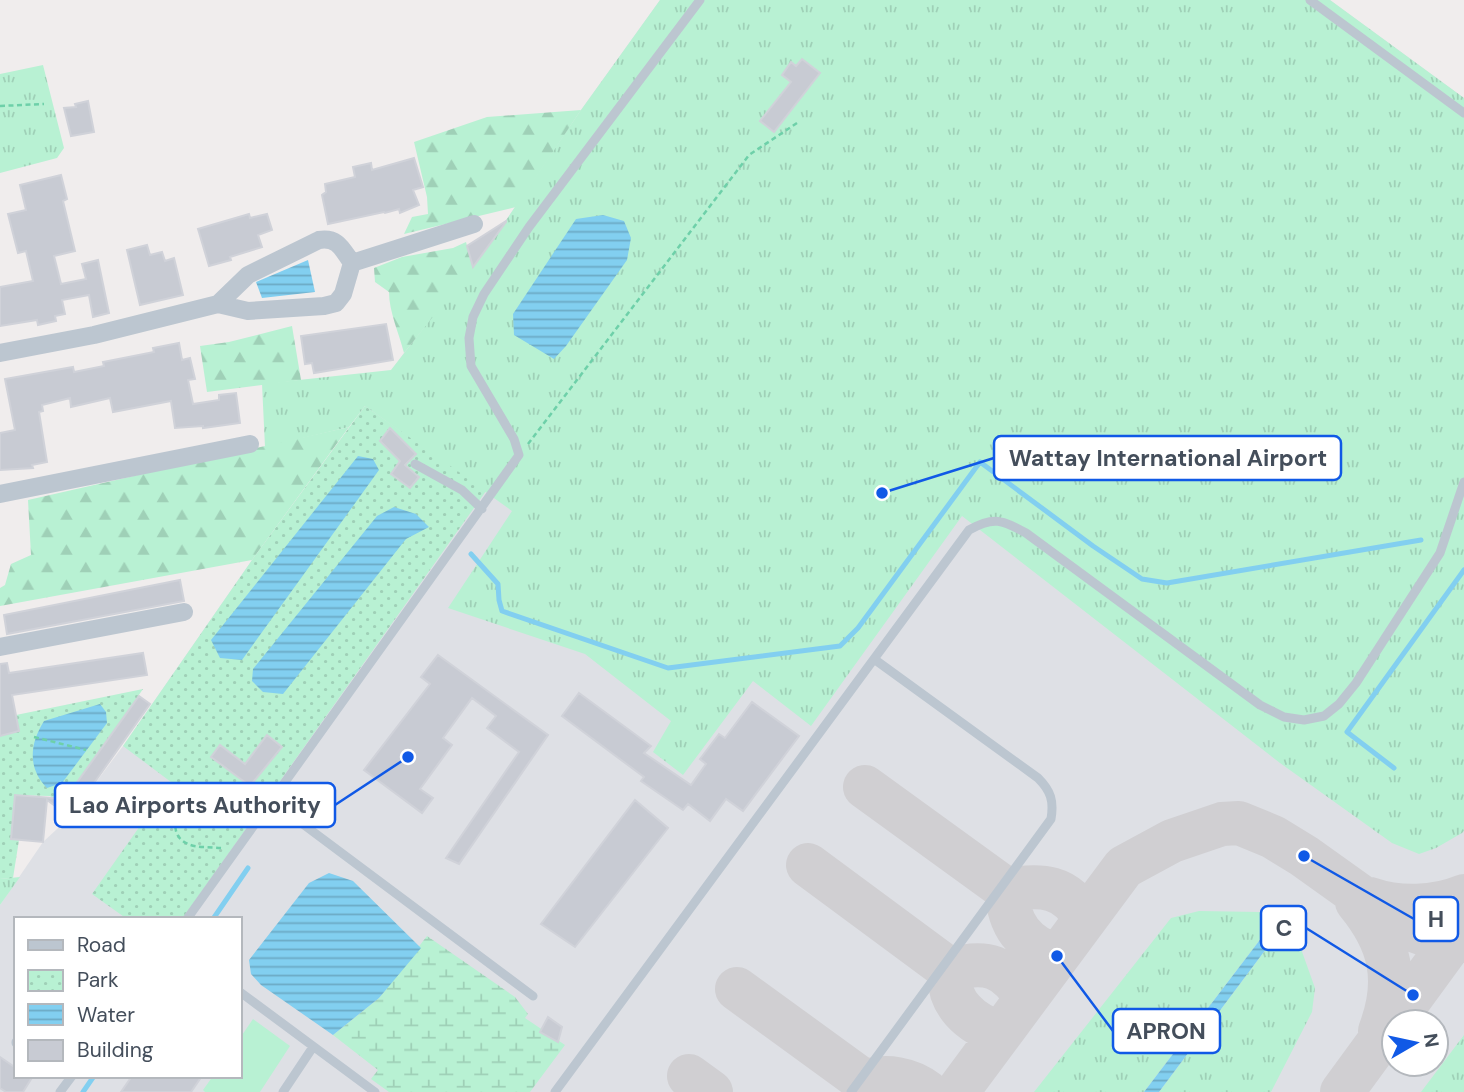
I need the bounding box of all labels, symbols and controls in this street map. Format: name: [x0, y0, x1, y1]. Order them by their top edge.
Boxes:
callout: Wattay International Airport: [994, 436, 1341, 480]
text: Wattay International Airport: [1009, 443, 1327, 473]
callout: Lao Airports Authority: [55, 783, 335, 827]
text: Lao Airports Authority: [69, 790, 321, 820]
callout: H: [1414, 897, 1458, 941]
text: H: [1428, 904, 1444, 934]
callout: C: [1261, 906, 1306, 950]
text: C: [1276, 913, 1292, 943]
legend: [14, 917, 242, 1078]
text: Road: [77, 931, 126, 959]
text: Park: [77, 966, 119, 994]
text: Water: [77, 1001, 135, 1029]
north arrow: [1380, 1008, 1450, 1078]
callout: APRON: [1113, 1009, 1220, 1053]
text: APRON: [1126, 1016, 1206, 1046]
text: N: [1418, 1032, 1445, 1049]
text: Building: [77, 1036, 154, 1064]

